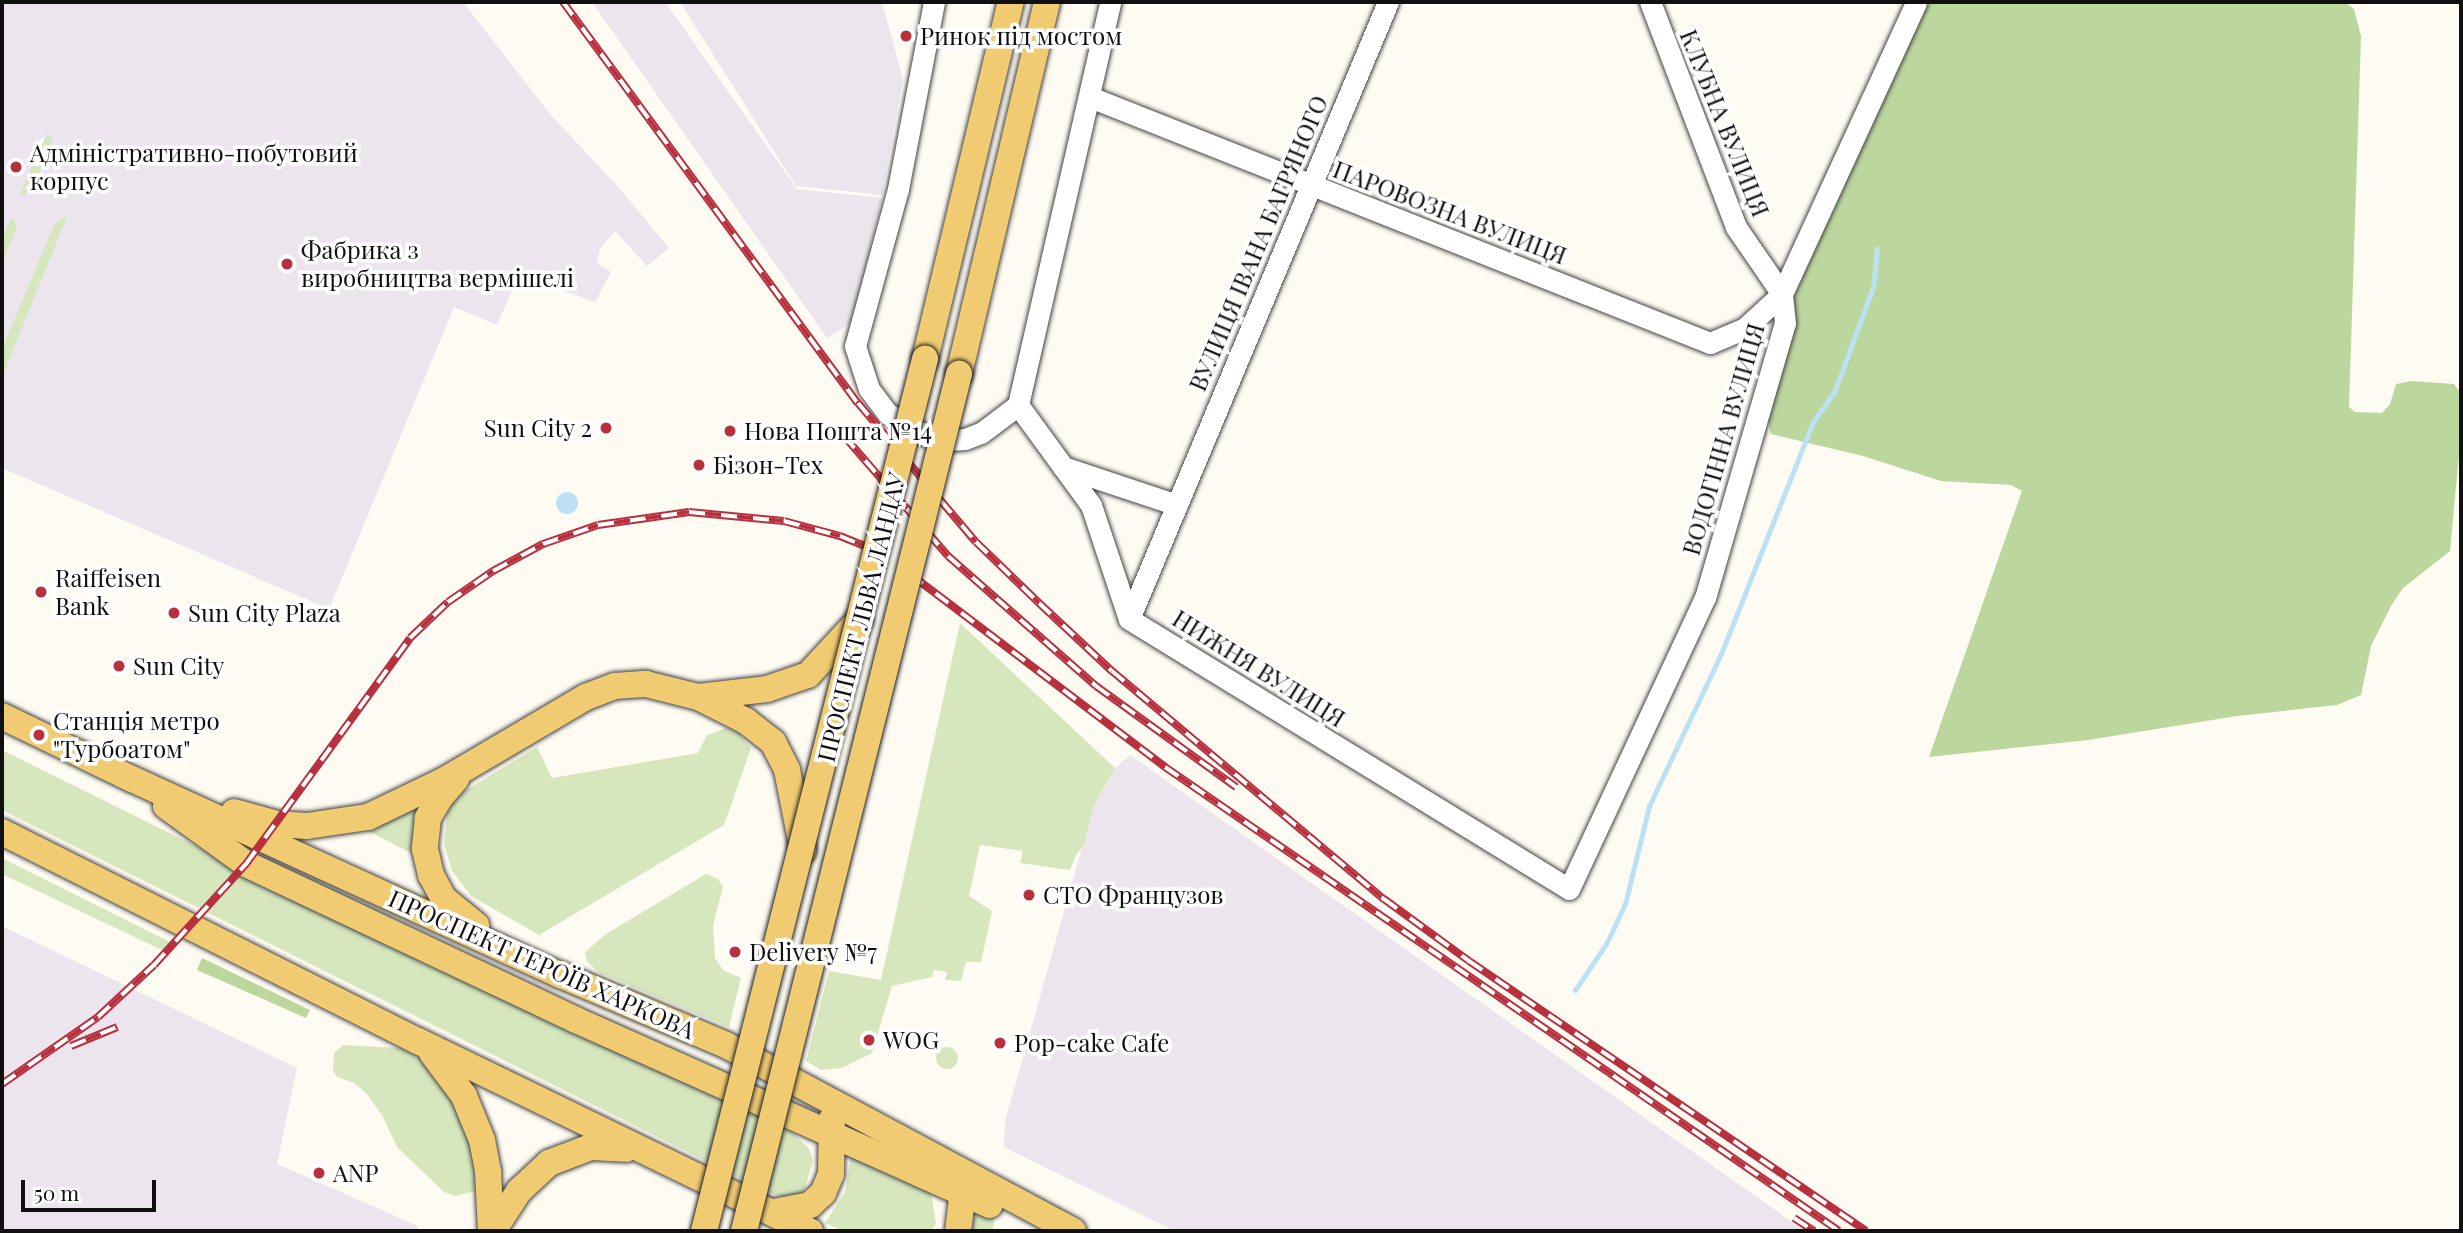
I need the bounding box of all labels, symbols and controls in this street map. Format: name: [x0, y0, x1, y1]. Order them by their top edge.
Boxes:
place label: Ринок під мостом: [920, 22, 1122, 50]
street label: КЛУБНА ВУЛИЦЯ: [1674, 25, 1776, 221]
marker: Ринок під мостом: [898, 28, 914, 44]
street label: ВУЛИЦЯ ІВАНА БАГРЯНОГО: [1183, 91, 1333, 395]
place label: Адміністративно-побутовий корпус: [30, 139, 358, 195]
street label: ПАРОВОЗНА ВУЛИЦЯ: [1329, 154, 1571, 270]
marker: Адміністративно-побутовий корпус: [8, 159, 24, 175]
place label: Фабрика з виробництва вермішелі: [301, 236, 574, 292]
marker: Фабрика з виробництва вермішелі: [279, 256, 295, 272]
street label: ВОДОГІННА ВУЛИЦЯ: [1676, 320, 1770, 558]
place label: Sun City 2: [483, 414, 592, 442]
place label: Нова Пошта №14: [744, 417, 932, 445]
marker: Sun City 2: [598, 420, 614, 436]
marker: Нова Пошта №14: [722, 423, 738, 439]
place label: Бізон-Тех: [713, 451, 823, 479]
marker: Бізон-Тех: [691, 457, 707, 473]
street label: ПРОСПЕКТ ЛЬВА ЛАНДАУ: [811, 469, 911, 765]
place label: Raiffeisen Bank: [55, 564, 161, 620]
marker: Raiffeisen Bank: [33, 584, 49, 600]
place label: Sun City Plaza: [188, 599, 341, 627]
street label: НИЖНЯ ВУЛИЦЯ: [1167, 603, 1351, 733]
marker: Sun City Plaza: [166, 605, 182, 621]
place label: Sun City: [133, 652, 224, 680]
marker: Sun City: [111, 658, 127, 674]
place label: Станція метро "Турбоатом": [53, 707, 220, 763]
marker: Станція метро "Турбоатом": [31, 727, 47, 743]
place label: СТО Французов: [1043, 881, 1223, 909]
street label: ПРОСПЕКТ ГЕРОЇВ ХАРКОВА: [384, 883, 700, 1045]
marker: СТО Французов: [1021, 887, 1037, 903]
place label: Delivery №7: [749, 938, 878, 966]
marker: Delivery №7: [727, 944, 743, 960]
place label: WOG: [883, 1026, 939, 1054]
place label: Pop-cake Cafe: [1014, 1029, 1169, 1057]
marker: WOG: [861, 1032, 877, 1048]
marker: Pop-cake Cafe: [992, 1035, 1008, 1051]
place label: ANP: [333, 1159, 379, 1187]
marker: ANP: [311, 1165, 327, 1181]
scale bar: [24, 1166, 159, 1210]
text: 50 m: [34, 1178, 79, 1206]

